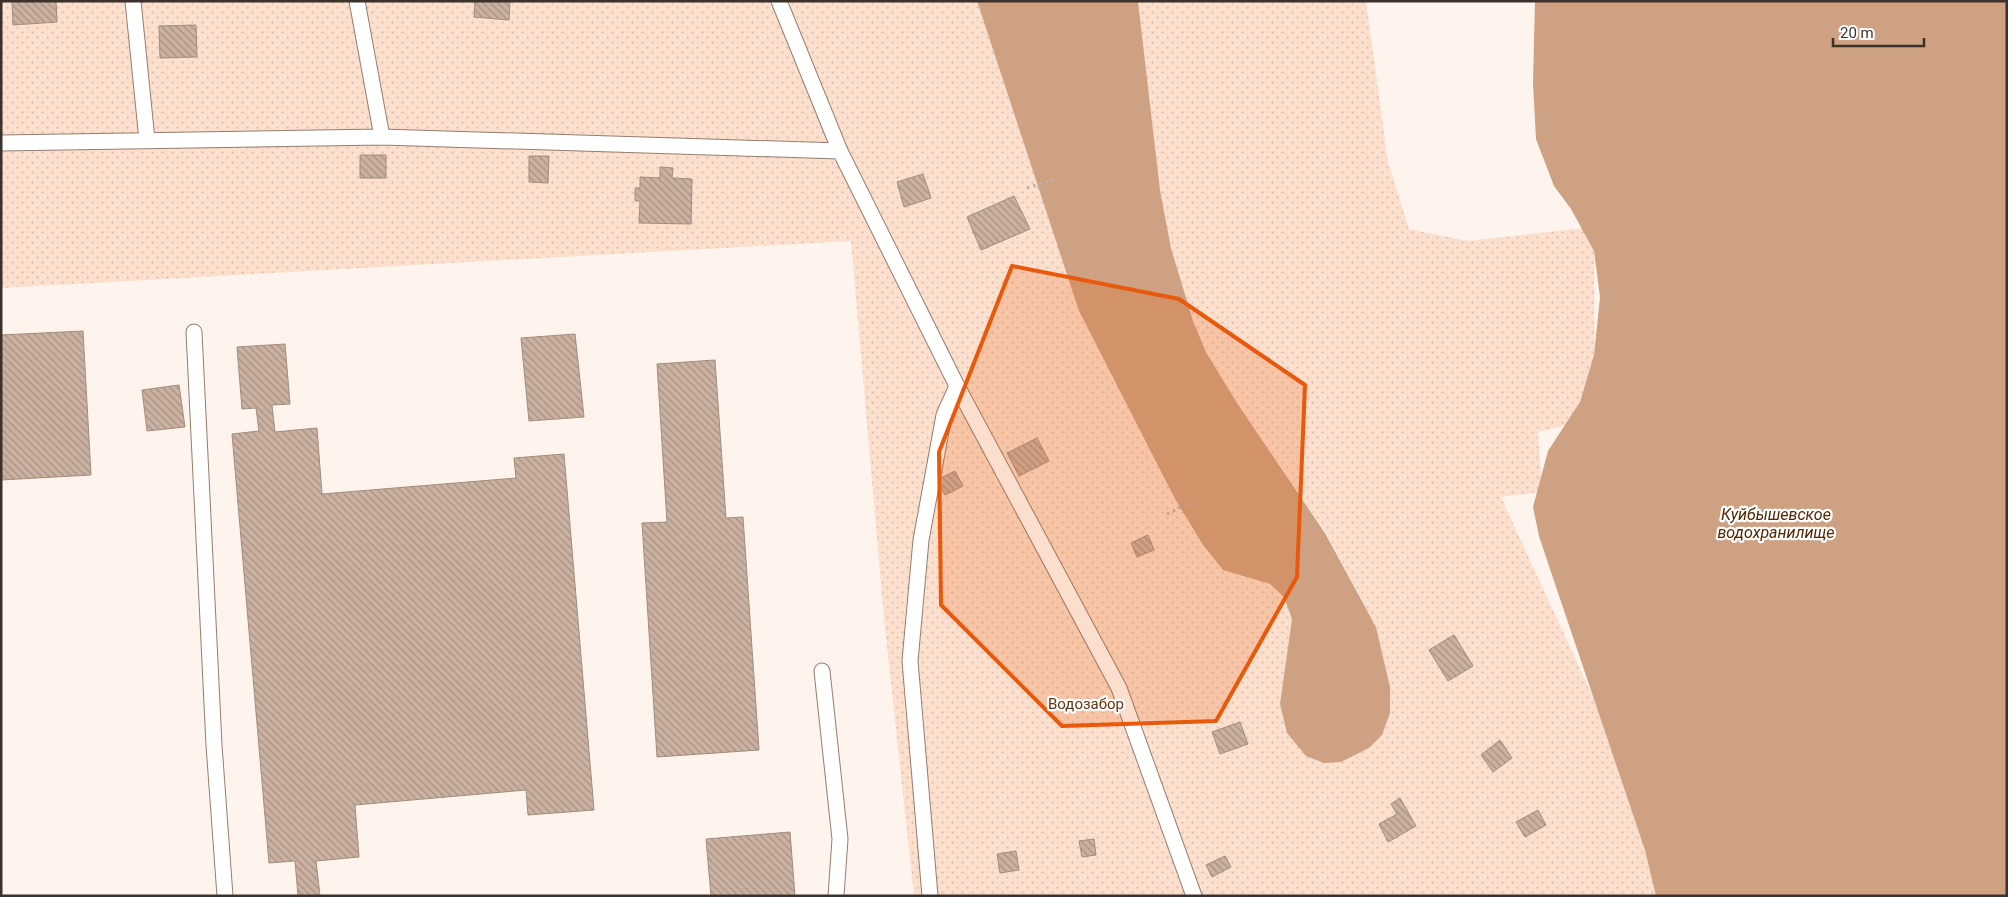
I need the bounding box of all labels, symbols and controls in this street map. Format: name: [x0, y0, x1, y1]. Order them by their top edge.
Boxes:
scale bar: [1833, 15, 1924, 47]
text: 20 m: [1840, 24, 1874, 42]
water label: Куйбышевское водохранилище: [1717, 505, 1835, 542]
park label: Водозабор: [1048, 695, 1124, 713]

